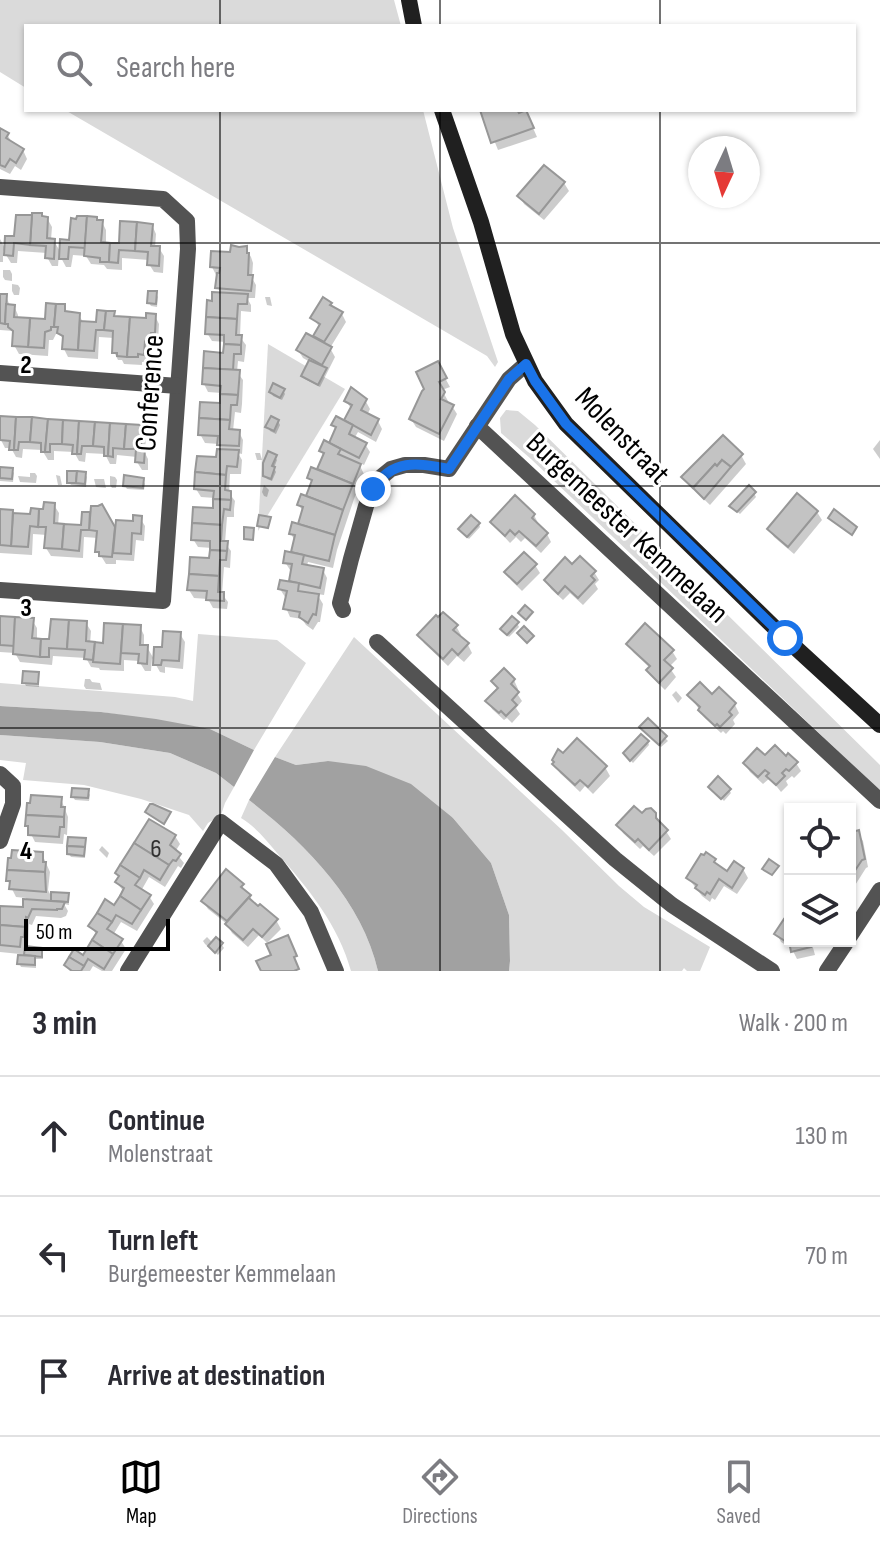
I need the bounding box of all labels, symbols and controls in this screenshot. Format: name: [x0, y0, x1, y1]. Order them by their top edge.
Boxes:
search box: [24, 24, 856, 112]
icon: search: [52, 46, 96, 90]
text: Search here: [116, 50, 235, 86]
north arrow: [688, 136, 760, 208]
street label: Conference: [128, 334, 172, 452]
text: 2: [20, 350, 32, 381]
street label: Molenstraat: [567, 380, 677, 492]
street label: Burgemeester Kemmelaan: [518, 425, 736, 631]
route end: [355, 471, 391, 507]
text: 3: [20, 593, 32, 624]
route start: [767, 620, 803, 656]
map controls: [784, 803, 856, 947]
button: locate: [784, 803, 856, 875]
house number: 6: [150, 834, 162, 865]
text: 4: [20, 836, 32, 867]
button: layers: [784, 875, 856, 947]
scale bar: [24, 915, 170, 951]
text: 50 m: [36, 919, 72, 946]
text: 3 min: [32, 1003, 97, 1044]
text: Walk · 200 m: [739, 1008, 848, 1039]
text: Continue: [108, 1103, 205, 1139]
icon: ahead: [32, 1114, 76, 1158]
text: 130 m: [796, 1121, 848, 1152]
text: Molenstraat: [108, 1139, 213, 1170]
text: Turn left: [108, 1223, 198, 1259]
icon: left: [32, 1234, 76, 1278]
text: 70 m: [805, 1241, 848, 1272]
text: Burgemeester Kemmelaan: [108, 1259, 336, 1290]
icon: arrive: [32, 1354, 76, 1398]
text: Arrive at destination: [108, 1358, 325, 1394]
tab: Map: [119, 1455, 163, 1530]
tab: Directions: [402, 1455, 478, 1530]
tab: Saved: [717, 1455, 761, 1530]

